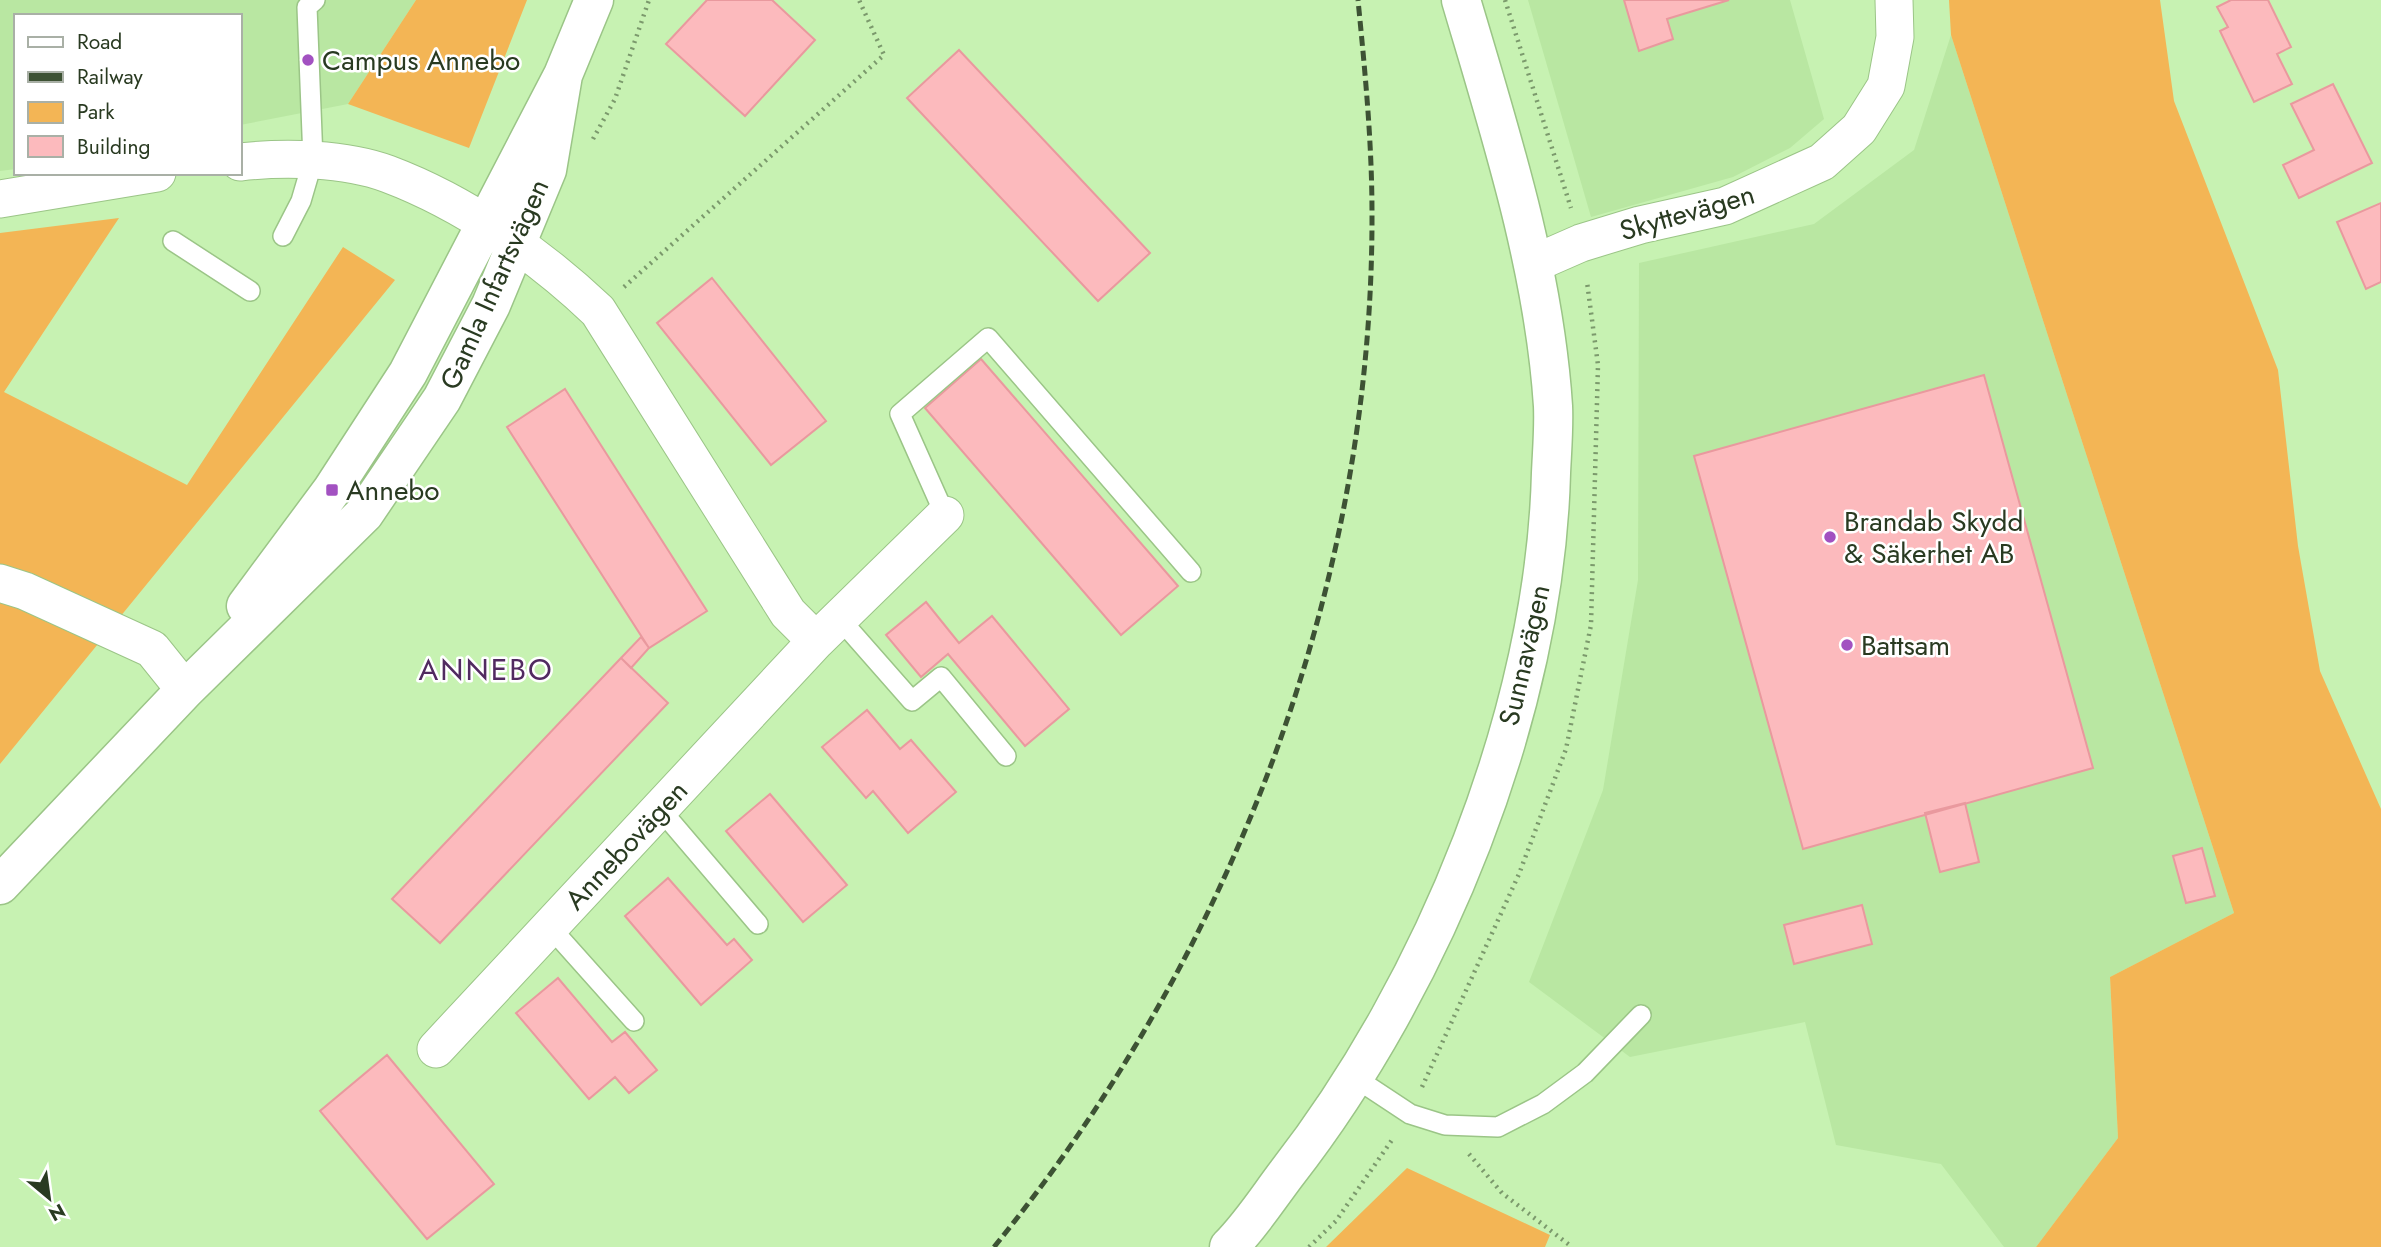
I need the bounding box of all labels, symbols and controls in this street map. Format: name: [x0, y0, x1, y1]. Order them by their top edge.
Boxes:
legend: [14, 14, 242, 175]
text: Road: [77, 27, 122, 57]
place label: Campus Annebo: [322, 40, 520, 81]
marker: Campus Annebo: [300, 52, 316, 68]
text: Railway: [77, 62, 143, 92]
text: Park: [77, 97, 115, 127]
text: Building: [77, 132, 150, 162]
street label: Gamla Infartsvägen: [430, 172, 559, 396]
street label: Skyttevägen: [1615, 174, 1760, 251]
place label: Annebo: [346, 470, 440, 511]
marker: Annebo: [324, 482, 340, 498]
place label: Brandab Skydd & Säkerhet AB: [1844, 501, 2024, 574]
marker: Brandab Skydd & Säkerhet AB: [1822, 529, 1838, 545]
street label: Sunnavägen: [1488, 580, 1561, 730]
place label: Battsam: [1861, 625, 1950, 666]
marker: Battsam: [1839, 637, 1855, 653]
district label: ANNEBO: [418, 648, 554, 691]
street label: Annebovägen: [555, 771, 697, 919]
north arrow: [14, 1163, 84, 1233]
text: N: [44, 1197, 70, 1228]

